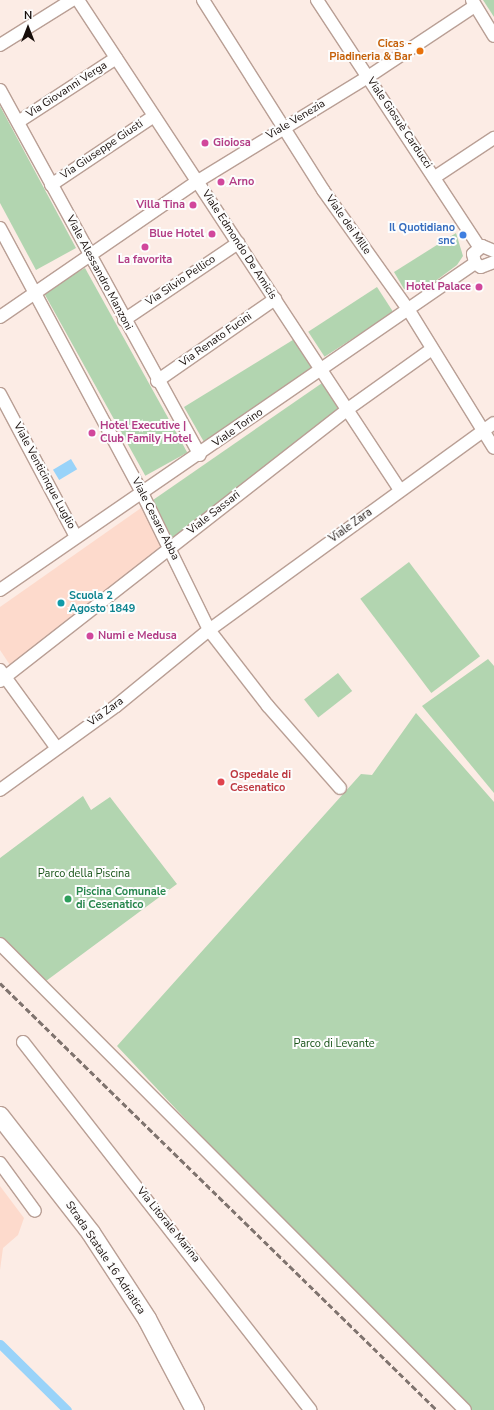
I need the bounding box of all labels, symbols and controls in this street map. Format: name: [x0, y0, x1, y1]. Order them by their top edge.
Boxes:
north arrow: [8, 8, 48, 48]
text: N: [24, 8, 32, 23]
place label: Cicas - Piadineria & Bar: [329, 38, 412, 64]
marker: Cicas - Piadineria & Bar: [415, 46, 425, 56]
street label: Via Giovanni Verga: [24, 59, 110, 121]
street label: Viale Giosuè Carducci: [364, 75, 434, 171]
street label: Viale Venezia: [264, 97, 328, 143]
street label: Via Giuseppe Giusti: [58, 118, 146, 182]
place label: Gioiosa: [213, 136, 251, 150]
marker: Gioiosa: [200, 138, 210, 148]
place label: Arno: [229, 175, 254, 189]
marker: Arno: [216, 177, 226, 187]
street label: Viale Edmondo De Amicis: [199, 188, 279, 302]
street label: Viale dei Mille: [323, 193, 373, 257]
place label: Villa Tina: [136, 198, 185, 212]
marker: Villa Tina: [188, 200, 198, 210]
street label: Viale Alessandro Manzoni: [63, 213, 135, 333]
place label: Il Quotidiano snc: [389, 222, 455, 248]
place label: Blue Hotel: [149, 227, 204, 241]
marker: Blue Hotel: [207, 229, 217, 239]
marker: Il Quotidiano snc: [458, 230, 468, 240]
marker: La favorita: [140, 242, 150, 252]
place label: La favorita: [118, 253, 172, 267]
street label: Via Silvio Pellico: [144, 253, 218, 309]
place label: Hotel Palace: [406, 280, 471, 294]
marker: Hotel Palace: [474, 282, 484, 292]
street label: Via Renato Fucini: [177, 310, 255, 370]
street label: Viale Torino: [210, 406, 266, 450]
street label: Viale Venticinque Luglio: [10, 420, 78, 532]
place label: Hotel Executive | Club Family Hotel: [100, 420, 192, 446]
marker: Hotel Executive | Club Family Hotel: [87, 428, 97, 438]
street label: Viale Cesare Abba: [128, 475, 182, 563]
street label: Viale Sassari: [185, 488, 243, 538]
street label: Viale Zara: [327, 506, 375, 546]
place label: Scuola 2 Agosto 1849: [69, 590, 135, 616]
marker: Scuola 2 Agosto 1849: [56, 598, 66, 608]
place label: Numi e Medusa: [98, 629, 177, 643]
marker: Numi e Medusa: [85, 631, 95, 641]
street label: Via Zara: [86, 695, 126, 729]
place label: Ospedale di Cesenatico: [230, 769, 291, 795]
marker: Ospedale di Cesenatico: [215, 776, 227, 788]
park label: Parco della Piscina: [38, 867, 130, 881]
place label: Piscina Comunale di Cesenatico: [76, 886, 166, 912]
marker: Piscina Comunale di Cesenatico: [63, 894, 73, 904]
park label: Parco di Levante: [293, 1037, 375, 1051]
street label: Via Litorale Marina: [134, 1185, 202, 1265]
street label: Strada Statale 16 Adriatica: [62, 1199, 148, 1317]

